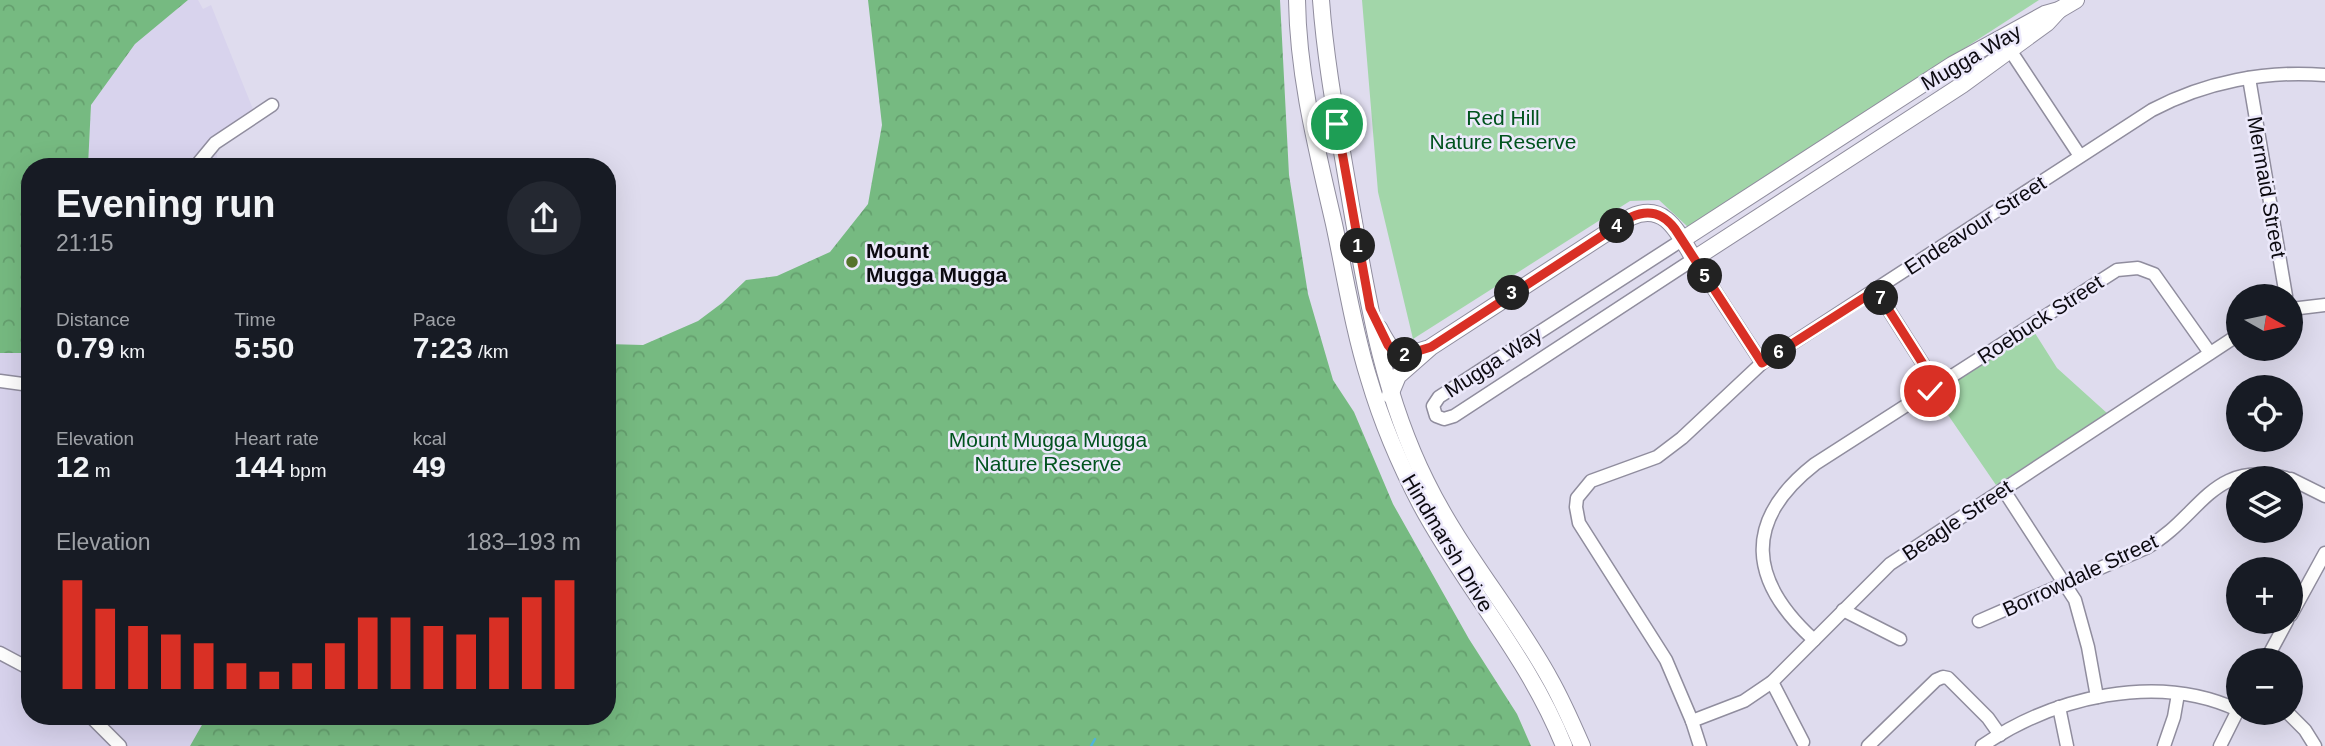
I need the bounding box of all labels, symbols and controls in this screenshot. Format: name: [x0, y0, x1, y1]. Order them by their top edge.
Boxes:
street label: Mugga Way: [1917, 19, 2025, 95]
pin: [1307, 94, 1367, 154]
icon: arrive: [1318, 105, 1356, 143]
park label: Red Hill Nature Reserve: [1429, 106, 1577, 153]
street label: Mermaid Street: [2243, 114, 2291, 260]
street label: Endeavour Street: [1900, 171, 2050, 279]
button: share: [507, 181, 581, 255]
text: Evening run: [56, 183, 276, 225]
pin: 4: [1600, 208, 1634, 244]
text: 4: [1611, 215, 1622, 236]
pin: 1: [1340, 229, 1376, 264]
text: 21:15: [56, 230, 114, 256]
text: 1: [1352, 235, 1363, 256]
place label: Mount Mugga Mugga: [866, 239, 1007, 286]
marker: Mount Mugga Mugga: [844, 254, 860, 270]
pin: 5: [1688, 258, 1722, 294]
text: 5: [1699, 265, 1710, 286]
street label: Roebuck Street: [1973, 270, 2107, 368]
pin: 3: [1494, 276, 1530, 310]
pin: 7: [1864, 280, 1898, 316]
text: 3: [1506, 282, 1517, 303]
north arrow: [2226, 284, 2303, 360]
map controls: [2226, 284, 2303, 725]
text: 7: [1875, 287, 1886, 308]
text: Distance: [56, 309, 130, 330]
text: Time: [234, 309, 276, 330]
text: Pace: [413, 309, 456, 330]
street label: Mugga Way: [1440, 322, 1546, 402]
text: 0.79: [56, 331, 114, 364]
text: 5:50: [234, 331, 294, 364]
text: 7:23: [413, 331, 473, 364]
pin: 6: [1762, 334, 1796, 370]
pin: 2: [1388, 338, 1422, 372]
text: km: [114, 341, 145, 362]
text: /km: [473, 341, 509, 362]
text: 6: [1773, 341, 1784, 362]
text: 2: [1399, 344, 1410, 365]
pin: [1900, 361, 1960, 421]
icon: check: [1911, 372, 1949, 410]
button: locate: [2226, 375, 2303, 452]
text: Elevation: [56, 428, 134, 449]
text: Heart rate: [234, 428, 319, 449]
text: kcal: [413, 428, 446, 449]
park label: Mount Mugga Mugga Nature Reserve: [949, 428, 1148, 475]
text: 12: [56, 450, 89, 483]
text: 144: [234, 450, 284, 483]
text: 49: [413, 450, 446, 483]
text: m: [89, 460, 110, 481]
text: bpm: [284, 460, 327, 481]
button: layers: [2226, 466, 2303, 543]
street label: Hindmarsh Drive: [1398, 470, 1498, 616]
street label: Beagle Street: [1898, 475, 2016, 565]
text: Elevation: [56, 529, 151, 555]
text: 183–193 m: [466, 529, 581, 555]
street label: Borrowdale Street: [1999, 529, 2161, 621]
button: +: [2226, 557, 2303, 634]
button: −: [2226, 648, 2303, 725]

